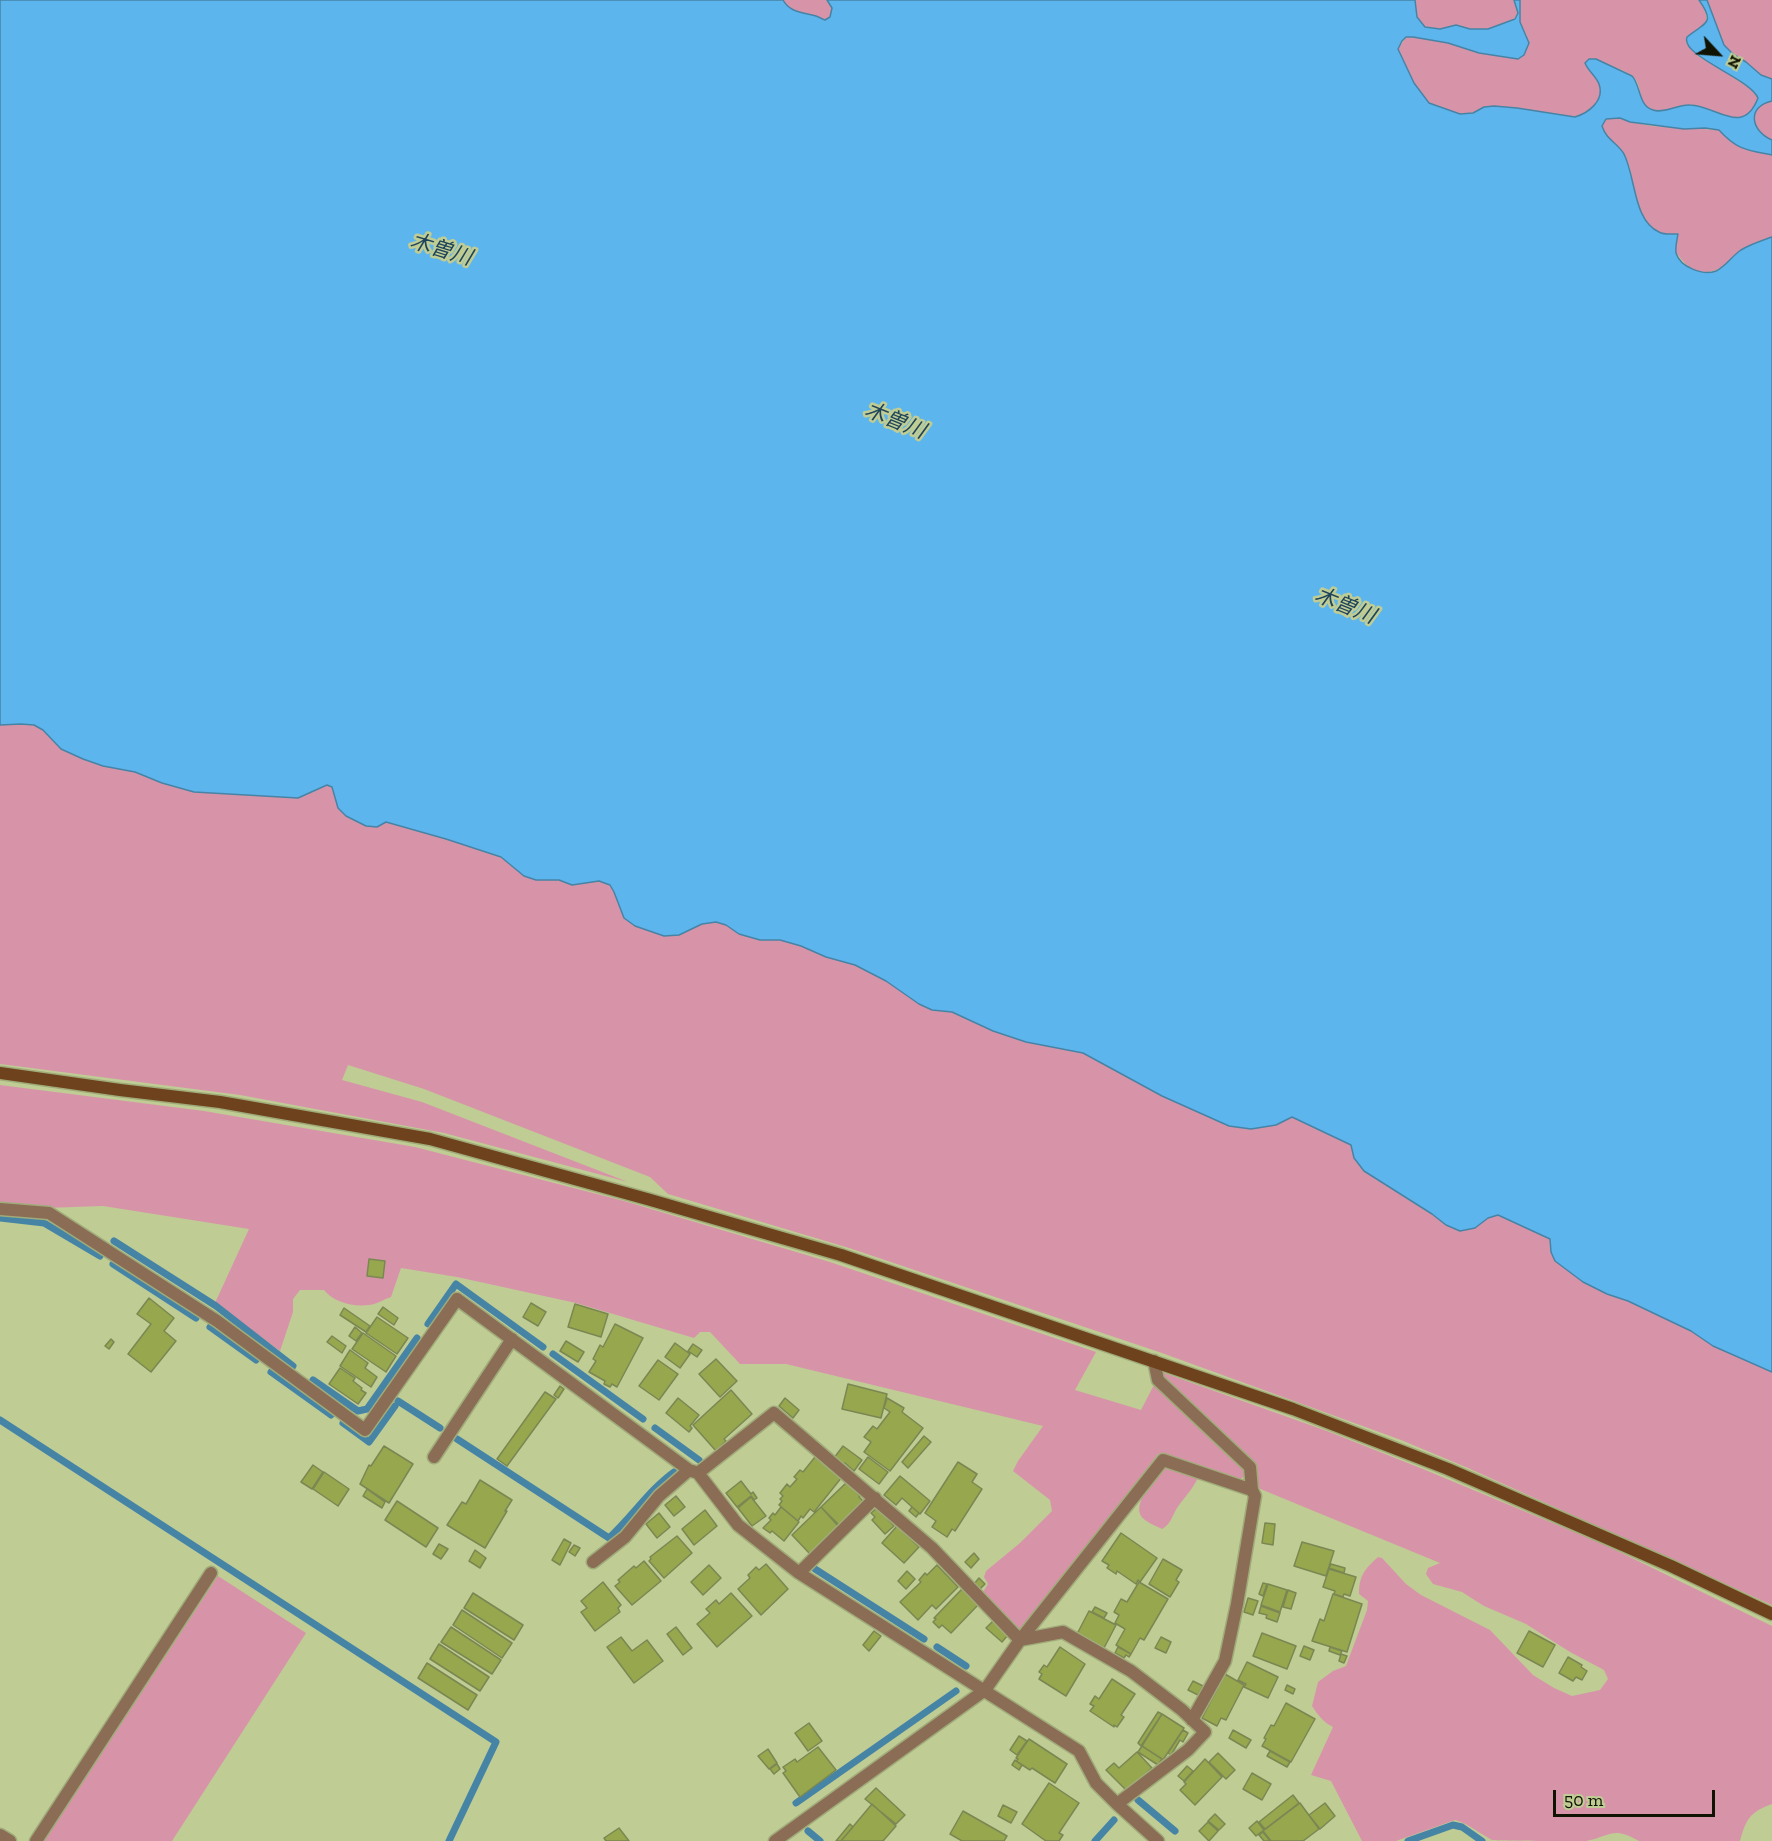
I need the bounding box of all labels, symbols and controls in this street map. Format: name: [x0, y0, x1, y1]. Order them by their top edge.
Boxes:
north arrow: [1688, 24, 1748, 84]
text: N: [1723, 52, 1746, 72]
water label: 木曽川: [407, 229, 475, 271]
water label: 木曽川: [861, 398, 929, 444]
water label: 木曽川: [1311, 583, 1379, 629]
scale bar: [1556, 1778, 1718, 1816]
text: 50 m: [1564, 1789, 1603, 1811]

